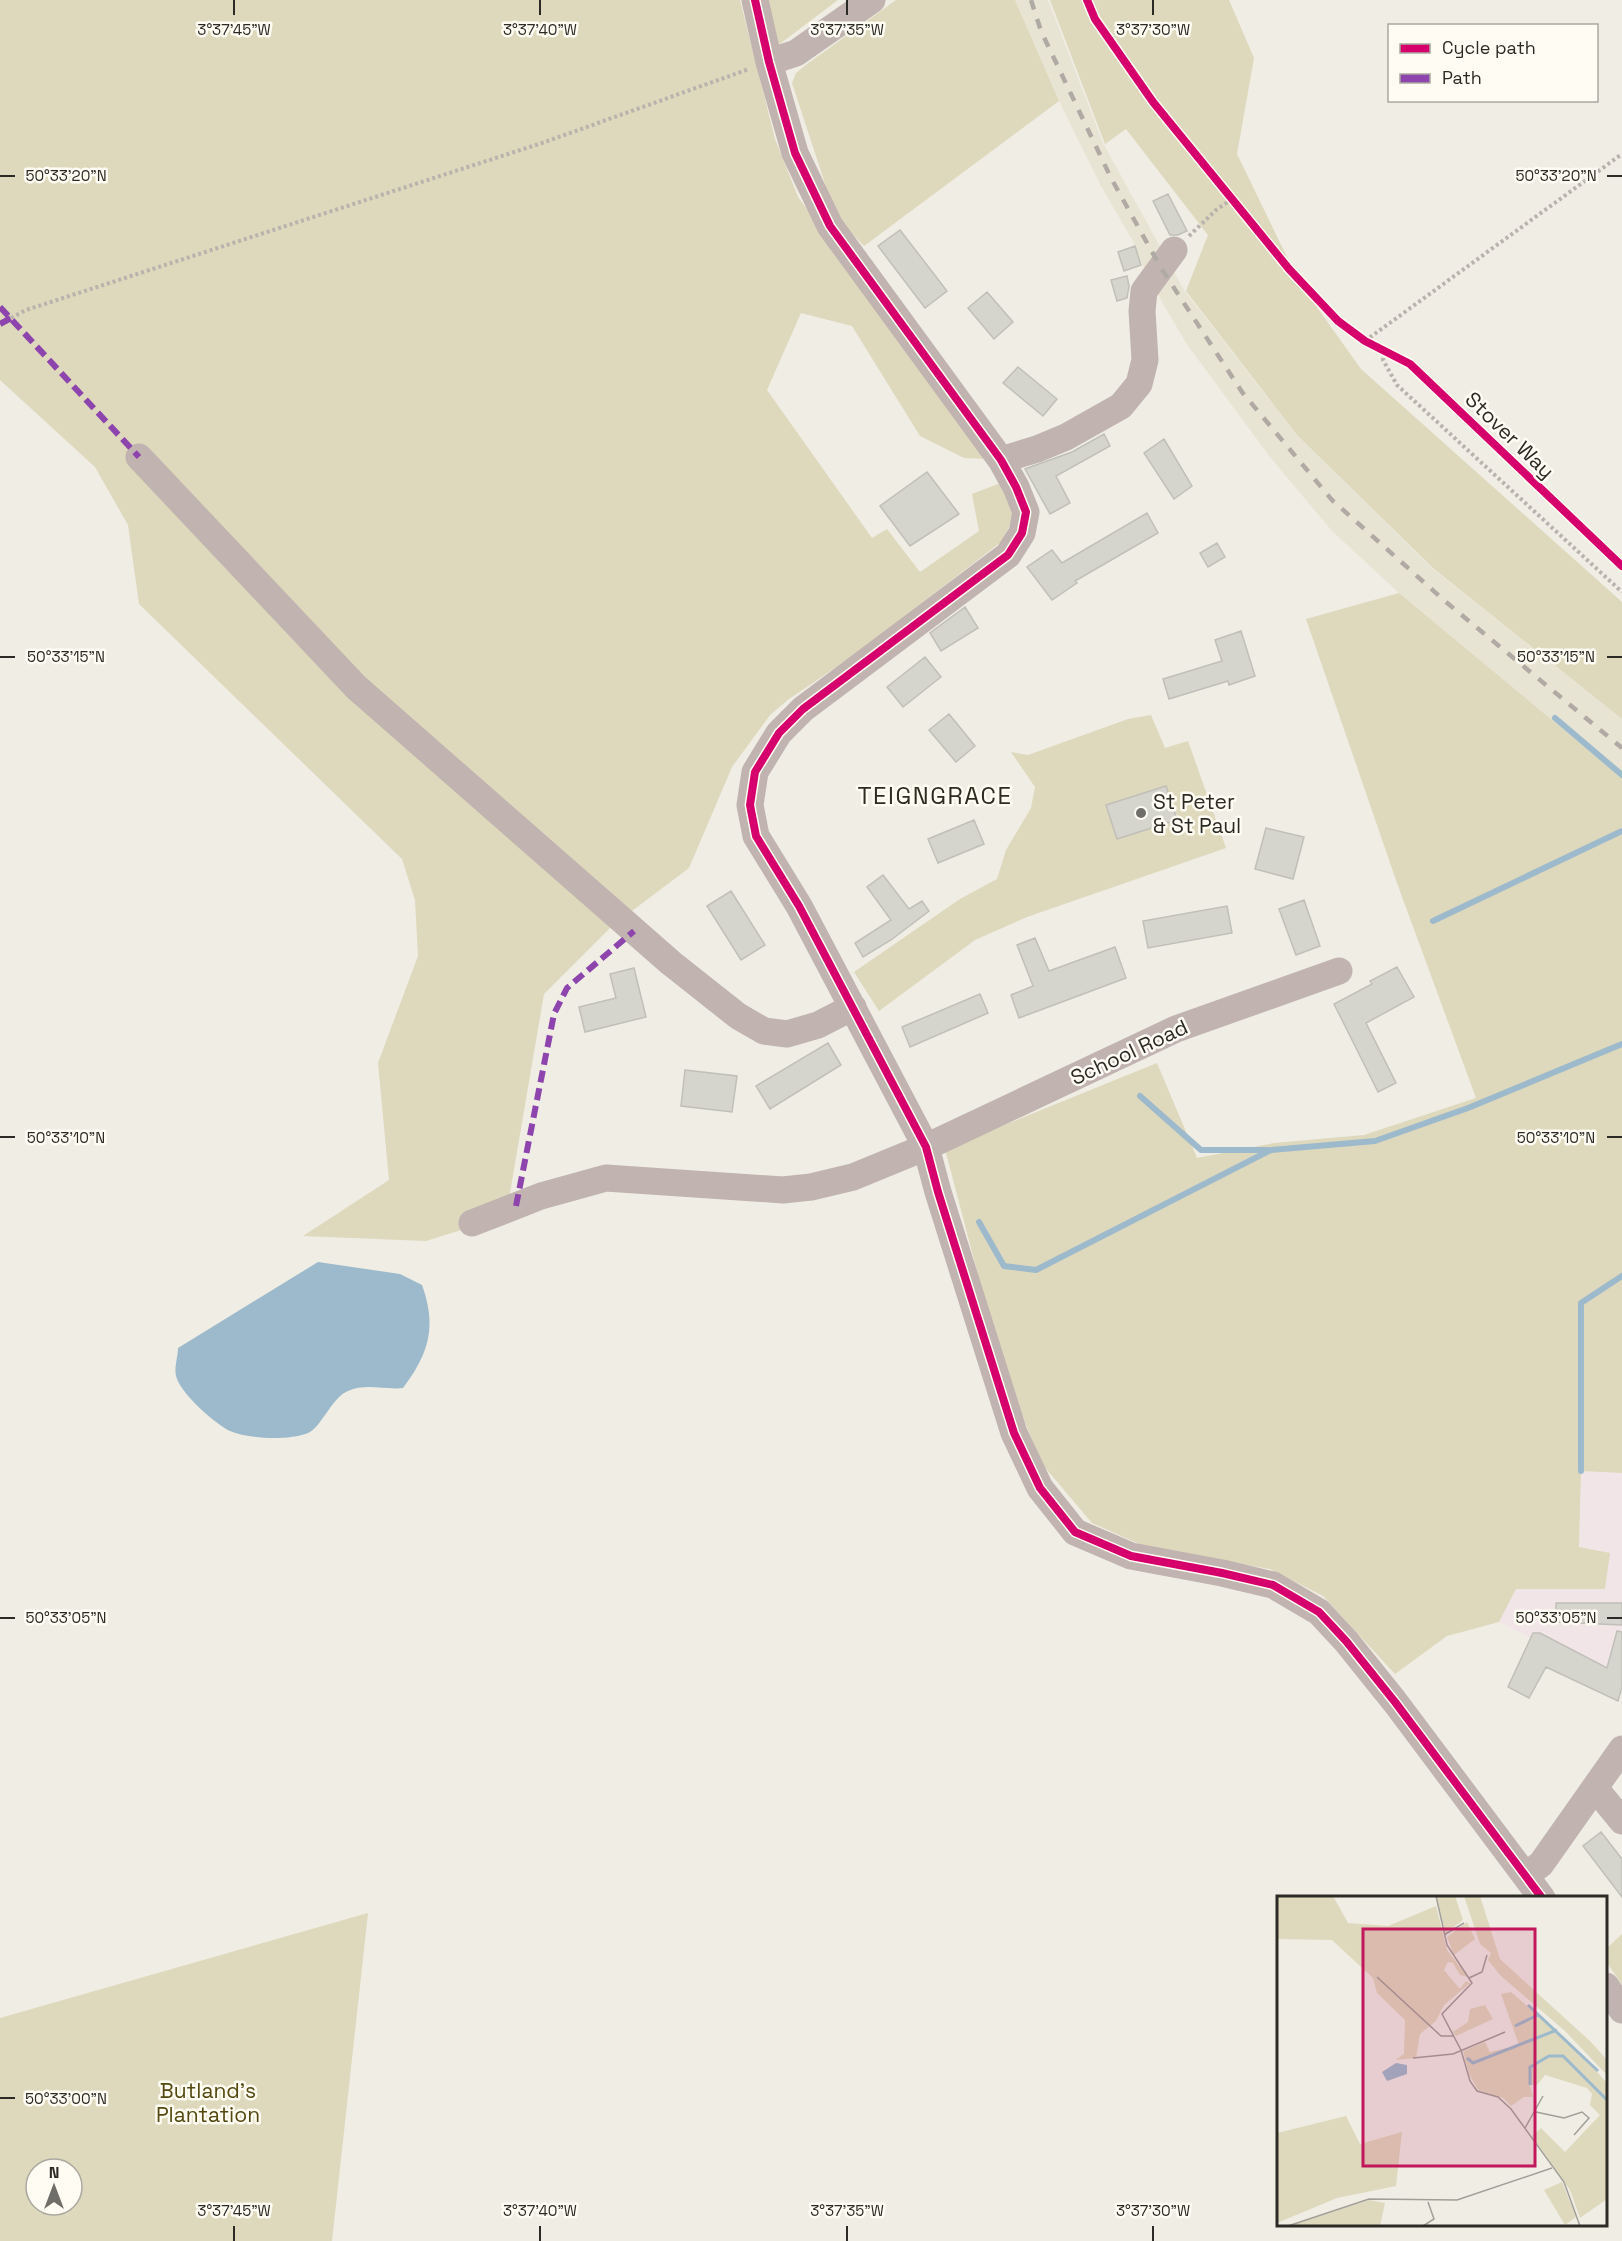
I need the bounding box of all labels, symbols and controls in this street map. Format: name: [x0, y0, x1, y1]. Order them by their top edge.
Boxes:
text: 3°37'45"W: [197, 20, 271, 39]
text: 3°37'40"W: [503, 20, 577, 39]
text: 3°37'35"W: [810, 20, 884, 39]
text: 3°37'30"W: [1116, 20, 1190, 39]
legend: [1388, 24, 1598, 102]
text: Cycle path: [1442, 36, 1536, 59]
text: Path: [1442, 66, 1482, 89]
text: 50°33'20"N: [25, 166, 107, 185]
text: 50°33'20"N: [1515, 166, 1597, 185]
street label: Stover Way: [1460, 386, 1560, 484]
text: 50°33'15"N: [27, 647, 105, 666]
text: 50°33'15"N: [1517, 647, 1595, 666]
district label: TEIGNGRACE: [857, 780, 1013, 811]
place label: St Peter & St Paul: [1153, 788, 1241, 839]
marker: St Peter & St Paul: [1134, 806, 1148, 820]
street label: School Road: [1066, 1013, 1192, 1091]
text: 50°33'10"N: [27, 1128, 105, 1147]
text: 50°33'10"N: [1517, 1128, 1595, 1147]
text: 50°33'05"N: [25, 1608, 107, 1627]
text: 50°33'05"N: [1515, 1608, 1597, 1627]
inset map: [1277, 1896, 1607, 2226]
park label: Butland's Plantation: [156, 2077, 260, 2128]
text: 50°33'00"N: [25, 2089, 107, 2108]
north arrow: [24, 2157, 84, 2217]
text: N: [49, 2162, 59, 2183]
text: 3°37'45"W: [197, 2201, 271, 2220]
text: 3°37'40"W: [503, 2201, 577, 2220]
text: 3°37'35"W: [810, 2201, 884, 2220]
text: 3°37'30"W: [1116, 2201, 1190, 2220]

